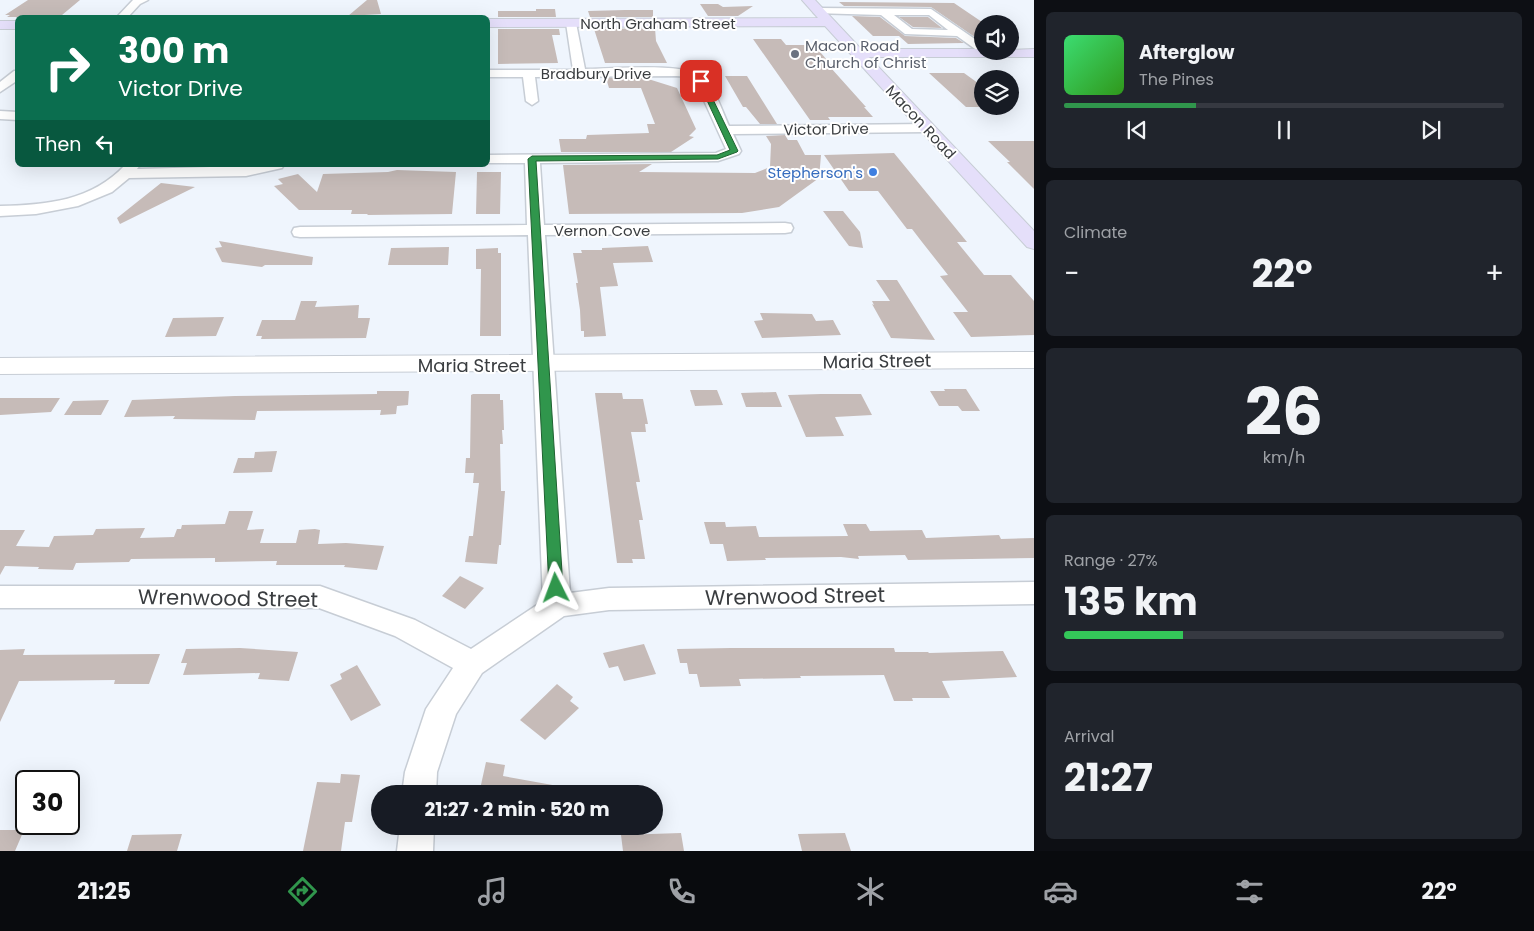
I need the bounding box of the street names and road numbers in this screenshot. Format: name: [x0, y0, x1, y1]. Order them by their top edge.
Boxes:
street label: North Graham Street: [580, 13, 736, 34]
street label: Bradbury Drive: [541, 63, 651, 84]
street label: Macon Road: [881, 80, 961, 164]
street label: Victor Drive: [783, 118, 869, 140]
street label: Vernon Cove: [554, 220, 650, 241]
street label: Maria Street: [823, 348, 931, 374]
street label: Maria Street: [418, 353, 526, 378]
street label: Wrenwood Street: [705, 580, 885, 612]
street label: Wrenwood Street: [138, 582, 318, 614]

